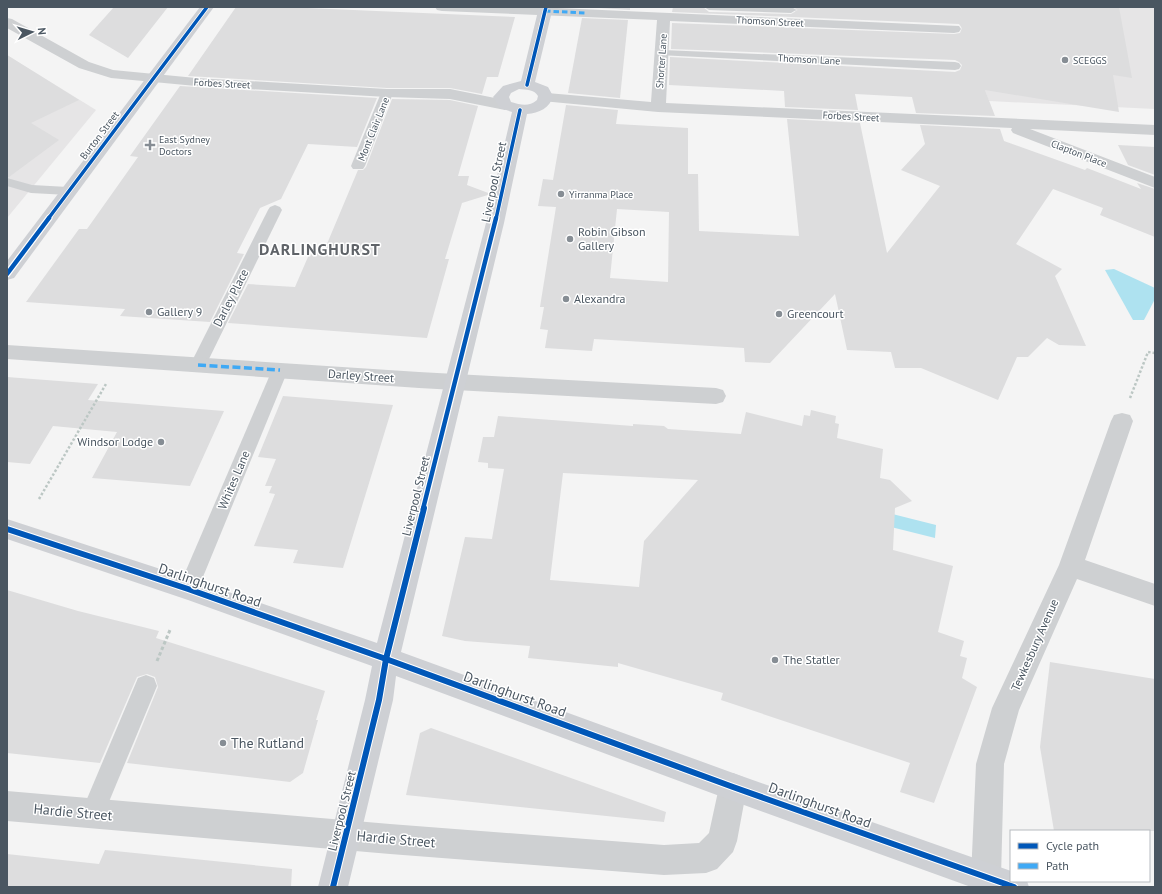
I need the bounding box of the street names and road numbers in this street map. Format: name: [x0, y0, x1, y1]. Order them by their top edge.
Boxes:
street label: Thomson Street: [736, 13, 805, 30]
street label: Shorter Lane: [653, 33, 670, 89]
street label: Thomson Lane: [777, 51, 841, 68]
street label: Forbes Street: [193, 76, 251, 92]
street label: Mont Clair Lane: [355, 95, 392, 163]
street label: Burton Street: [77, 108, 122, 162]
street label: Forbes Street: [822, 109, 880, 125]
street label: Clapton Place: [1049, 137, 1109, 170]
street label: Liverpool Street: [478, 140, 509, 224]
street label: Darley Place: [210, 266, 252, 329]
street label: Darley Street: [327, 366, 395, 385]
street label: Whites Lane: [214, 448, 253, 512]
street label: Liverpool Street: [398, 454, 433, 537]
street label: Darlinghurst Road: [156, 559, 264, 611]
street label: Tewkesbury Avenue: [1008, 596, 1062, 693]
street label: Darlinghurst Road: [461, 667, 569, 721]
street label: Liverpool Street: [324, 769, 359, 852]
street label: Darlinghurst Road: [766, 778, 874, 832]
street label: Hardie Street: [33, 800, 113, 824]
street label: Hardie Street: [356, 827, 436, 851]

